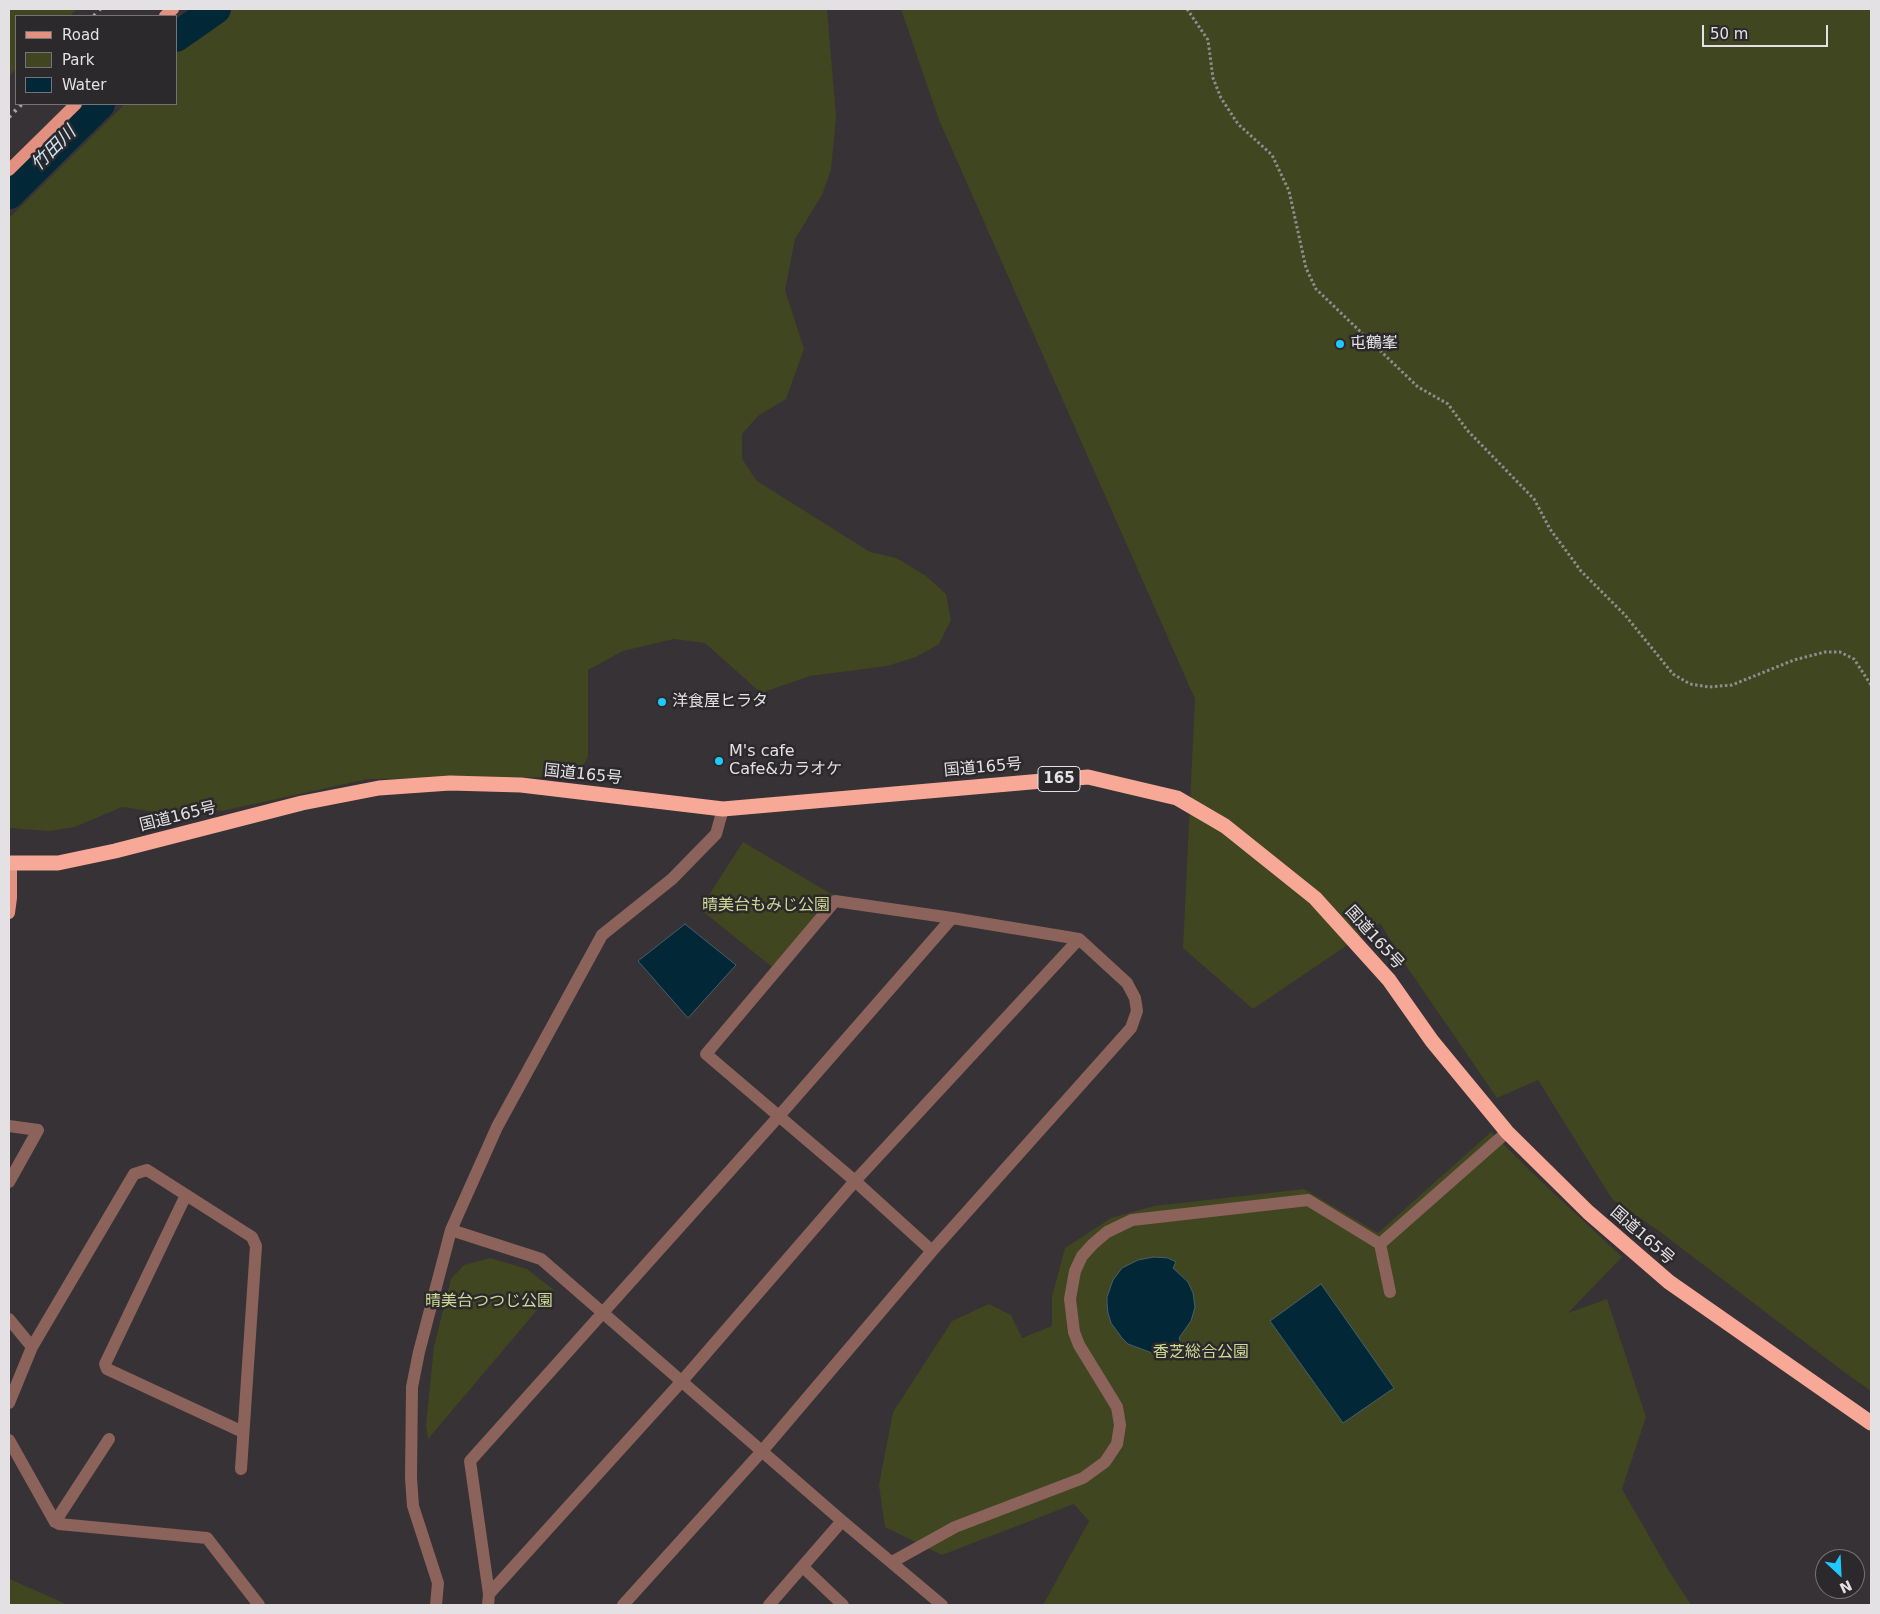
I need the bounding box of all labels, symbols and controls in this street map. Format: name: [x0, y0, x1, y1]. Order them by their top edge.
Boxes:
legend: [15, 15, 178, 105]
scale bar: [1705, 15, 1831, 47]
text: 50 m: [1710, 25, 1748, 43]
text: Road: [62, 26, 100, 44]
text: Park: [62, 51, 94, 69]
text: Water: [62, 76, 106, 94]
water label: 竹田川: [27, 122, 81, 176]
place label: 屯鶴峯: [1350, 334, 1398, 354]
marker: 屯鶴峯: [1334, 338, 1346, 350]
place label: 洋食屋ヒラタ: [672, 692, 768, 712]
marker: 洋食屋ヒラタ: [656, 696, 668, 708]
place label: M's cafe Cafe&カラオケ: [729, 742, 842, 780]
marker: M's cafe Cafe&カラオケ: [713, 755, 725, 767]
street label: 国道165号: [943, 755, 1023, 781]
street label: 国道165号: [543, 761, 623, 789]
road number: 165: [1038, 766, 1080, 792]
street label: 国道165号: [138, 798, 218, 836]
park label: 晴美台もみじ公園: [702, 896, 830, 916]
street label: 国道165号: [1341, 902, 1407, 974]
street label: 国道165号: [1606, 1203, 1678, 1269]
park label: 晴美台つつじ公園: [425, 1292, 553, 1312]
park label: 香芝総合公園: [1153, 1343, 1249, 1363]
north arrow: [1815, 1549, 1865, 1599]
text: N: [1837, 1577, 1855, 1596]

